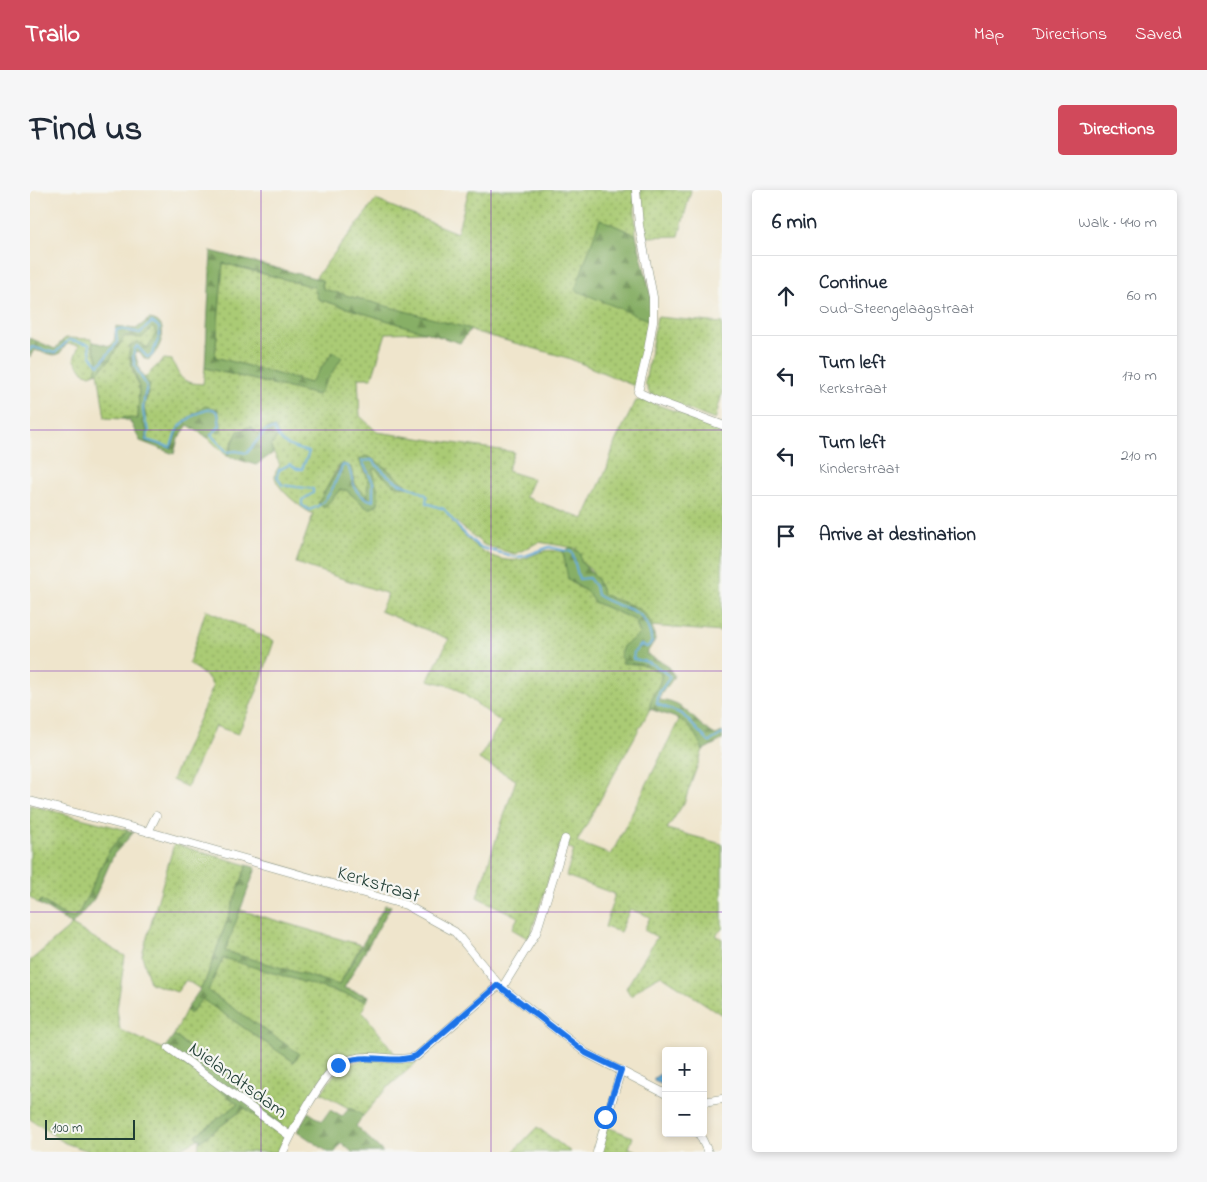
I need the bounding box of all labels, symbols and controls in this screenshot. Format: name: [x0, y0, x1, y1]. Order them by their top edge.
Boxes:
text: Trailo: [25, 18, 80, 53]
text: Map: [974, 22, 1004, 48]
text: Directions: [1032, 22, 1107, 48]
text: Saved: [1135, 22, 1182, 48]
text: Find us: [30, 105, 142, 156]
button: Directions: [1058, 105, 1177, 155]
text: 6 min: [772, 208, 817, 238]
text: Walk · 440 m: [1078, 211, 1157, 235]
text: Continue: [819, 270, 887, 297]
icon: ahead: [772, 282, 800, 310]
text: 60 m: [1127, 284, 1157, 308]
text: Oud-Steengelaagstraat: [819, 297, 974, 321]
text: Turn left: [819, 350, 886, 377]
icon: left: [772, 362, 800, 390]
text: 170 m: [1122, 364, 1157, 388]
text: Kerkstraat: [819, 377, 887, 401]
text: Turn left: [819, 430, 886, 457]
icon: left: [772, 442, 800, 470]
text: 210 m: [1121, 444, 1157, 468]
text: Kinderstraat: [819, 457, 900, 481]
icon: arrive: [772, 522, 800, 550]
text: Arrive at destination: [819, 522, 976, 549]
street label: Kerkstraat: [333, 859, 423, 912]
street label: Nielandtsdam: [182, 1035, 293, 1127]
map controls: [662, 1047, 707, 1137]
button: +: [662, 1047, 707, 1092]
route end: [327, 1054, 350, 1077]
button: −: [662, 1092, 707, 1137]
route start: [594, 1106, 617, 1129]
scale bar: [45, 1117, 135, 1140]
text: 100 m: [52, 1118, 83, 1139]

